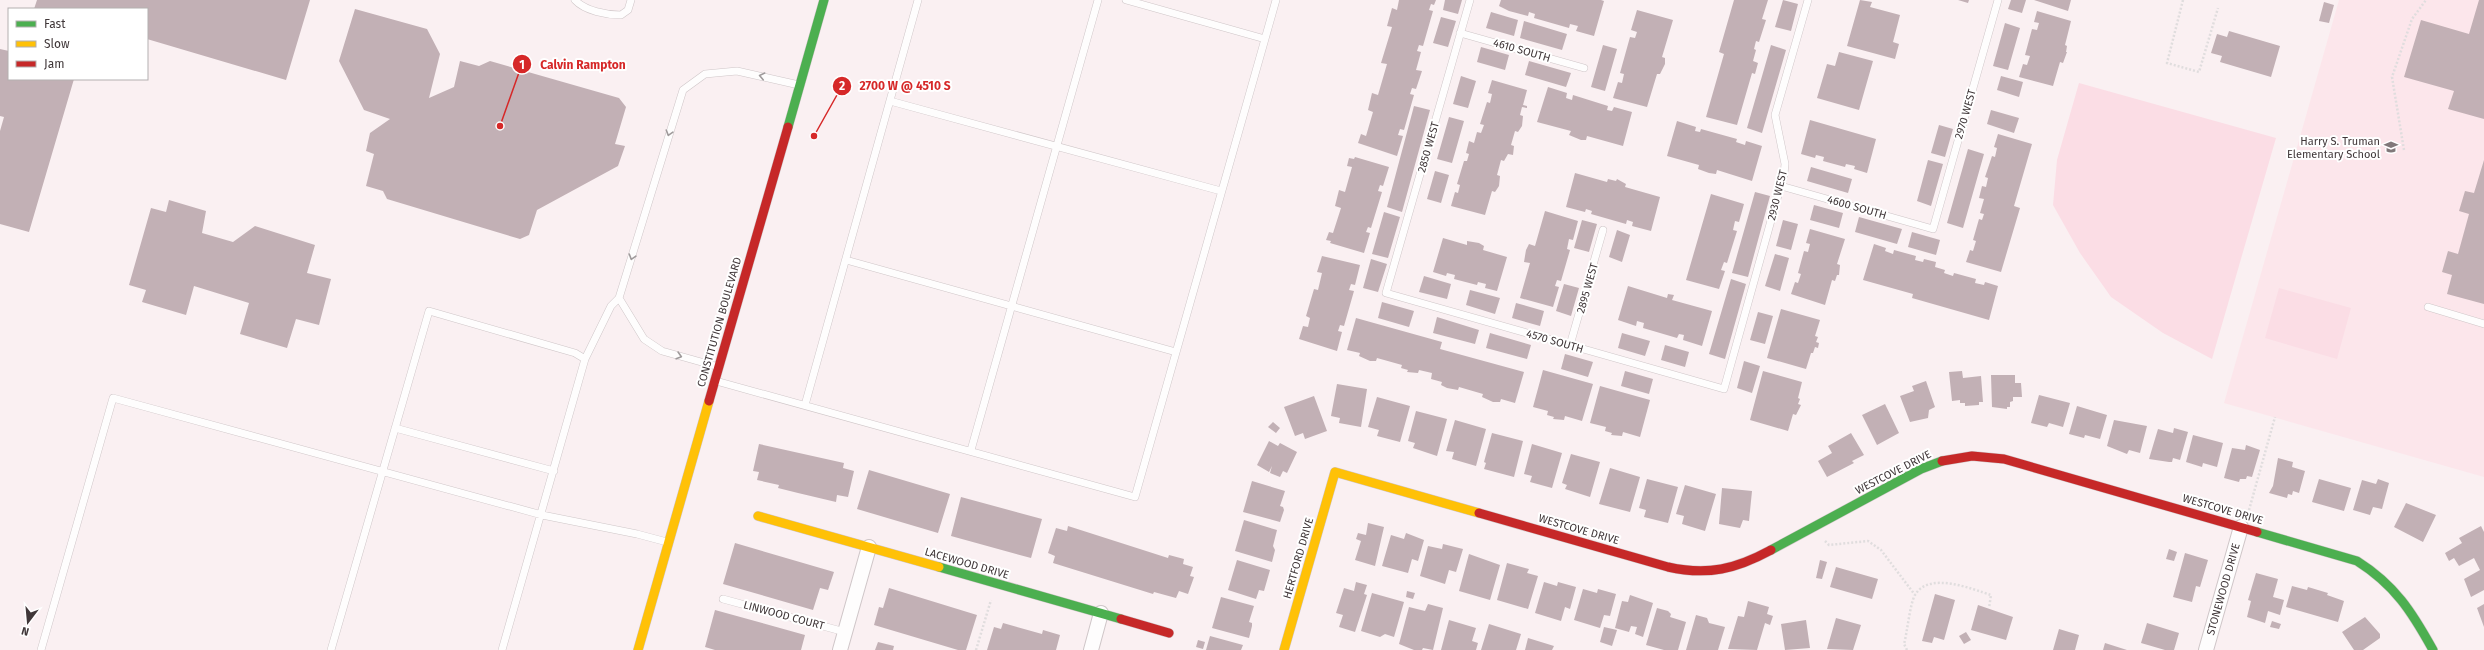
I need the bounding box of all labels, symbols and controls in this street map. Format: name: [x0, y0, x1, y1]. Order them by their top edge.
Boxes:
legend: [8, 8, 148, 80]
text: Fast: [44, 17, 66, 31]
street label: 4610 SOUTH: [1492, 36, 1552, 65]
text: Slow: [44, 37, 70, 51]
callout: Calvin Rampton: [512, 52, 633, 76]
text: Jam: [44, 57, 64, 71]
text: 1: [519, 58, 525, 72]
text: Calvin Rampton: [540, 58, 626, 72]
one-way arrow: [758, 73, 765, 81]
callout: 2700 W @ 4510 S: [832, 74, 959, 98]
text: 2: [839, 79, 845, 93]
text: 2700 W @ 4510 S: [859, 79, 951, 93]
street label: 2970 WEST: [1952, 88, 1979, 140]
street label: 2850 WEST: [1415, 120, 1442, 174]
one-way arrow: [666, 129, 674, 136]
place label: Harry S. Truman Elementary School: [2287, 135, 2380, 161]
school or university icon: Harry S. Truman Elementary School: [2383, 139, 2399, 155]
street label: 2930 WEST: [1765, 168, 1790, 222]
street label: 4600 SOUTH: [1826, 193, 1888, 222]
one-way arrow: [628, 254, 637, 261]
street label: CONSTITUTION BOULEVARD: [695, 256, 744, 389]
street label: 2895 WEST: [1574, 261, 1601, 315]
street label: 4570 SOUTH: [1525, 327, 1585, 356]
one-way arrow: [675, 351, 682, 360]
street label: WESTCOVE DRIVE: [1853, 448, 1933, 497]
street label: WESTCOVE DRIVE: [2181, 492, 2265, 527]
street label: WESTCOVE DRIVE: [1537, 512, 1621, 547]
street label: HERTFORD DRIVE: [1281, 516, 1316, 600]
street label: STONEWOOD DRIVE: [2204, 541, 2243, 637]
street label: LACEWOOD DRIVE: [923, 545, 1011, 582]
street label: LINWOOD COURT: [742, 598, 826, 633]
north arrow: [8, 602, 48, 642]
text: N: [20, 624, 31, 638]

